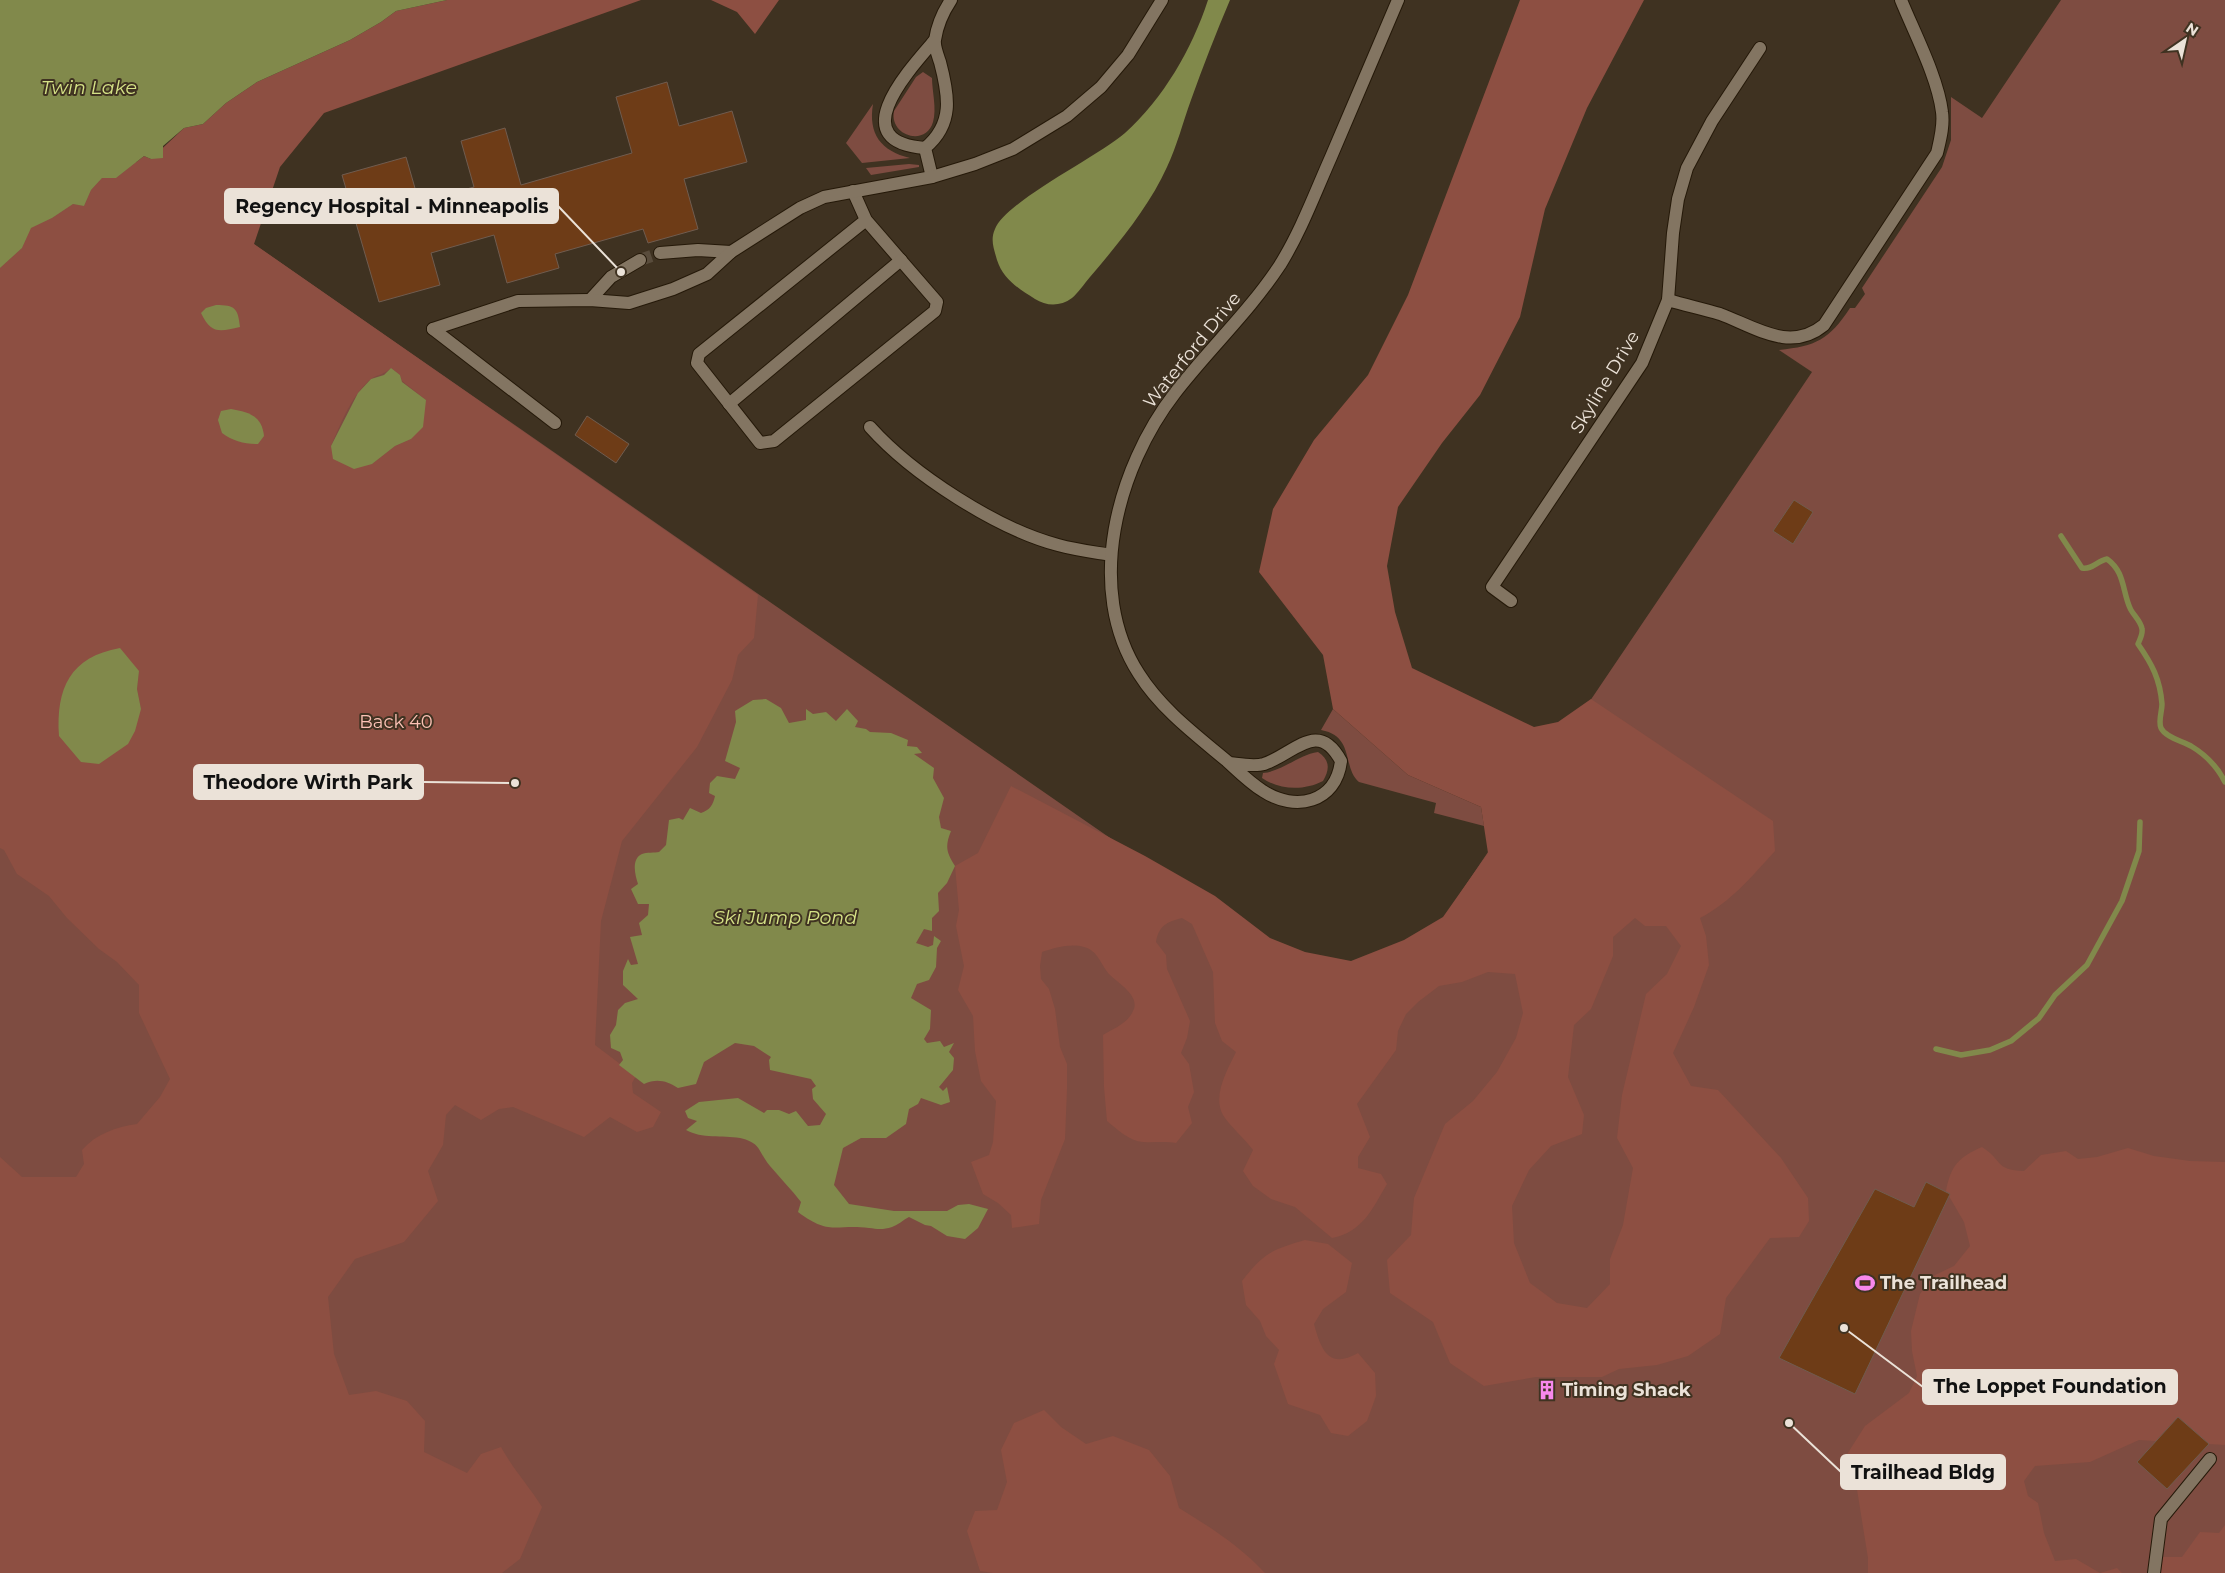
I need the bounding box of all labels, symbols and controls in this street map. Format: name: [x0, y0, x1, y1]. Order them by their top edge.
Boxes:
north arrow: [2160, 15, 2210, 65]
text: N: [2183, 19, 2202, 40]
water label: Twin Lake: [41, 76, 137, 99]
callout: Regency Hospital - Minneapolis: [225, 189, 558, 223]
text: Regency Hospital - Minneapolis: [235, 195, 549, 218]
street label: Waterford Drive: [1138, 287, 1246, 412]
street label: Skyline Drive: [1566, 327, 1644, 437]
park label: Back 40: [359, 711, 433, 733]
callout: Theodore Wirth Park: [194, 765, 423, 799]
text: Theodore Wirth Park: [203, 771, 413, 794]
water label: Ski Jump Pond: [713, 906, 857, 929]
sports icon: The Trailhead: [1854, 1272, 1876, 1294]
place label: The Trailhead: [1880, 1272, 2007, 1294]
callout: The Loppet Foundation: [1923, 1370, 2177, 1404]
text: The Loppet Foundation: [1933, 1375, 2167, 1398]
building icon: Timing Shack: [1536, 1379, 1558, 1401]
place label: Timing Shack: [1562, 1379, 1691, 1401]
callout: Trailhead Bldg: [1841, 1455, 2005, 1489]
text: Trailhead Bldg: [1851, 1461, 1995, 1484]

